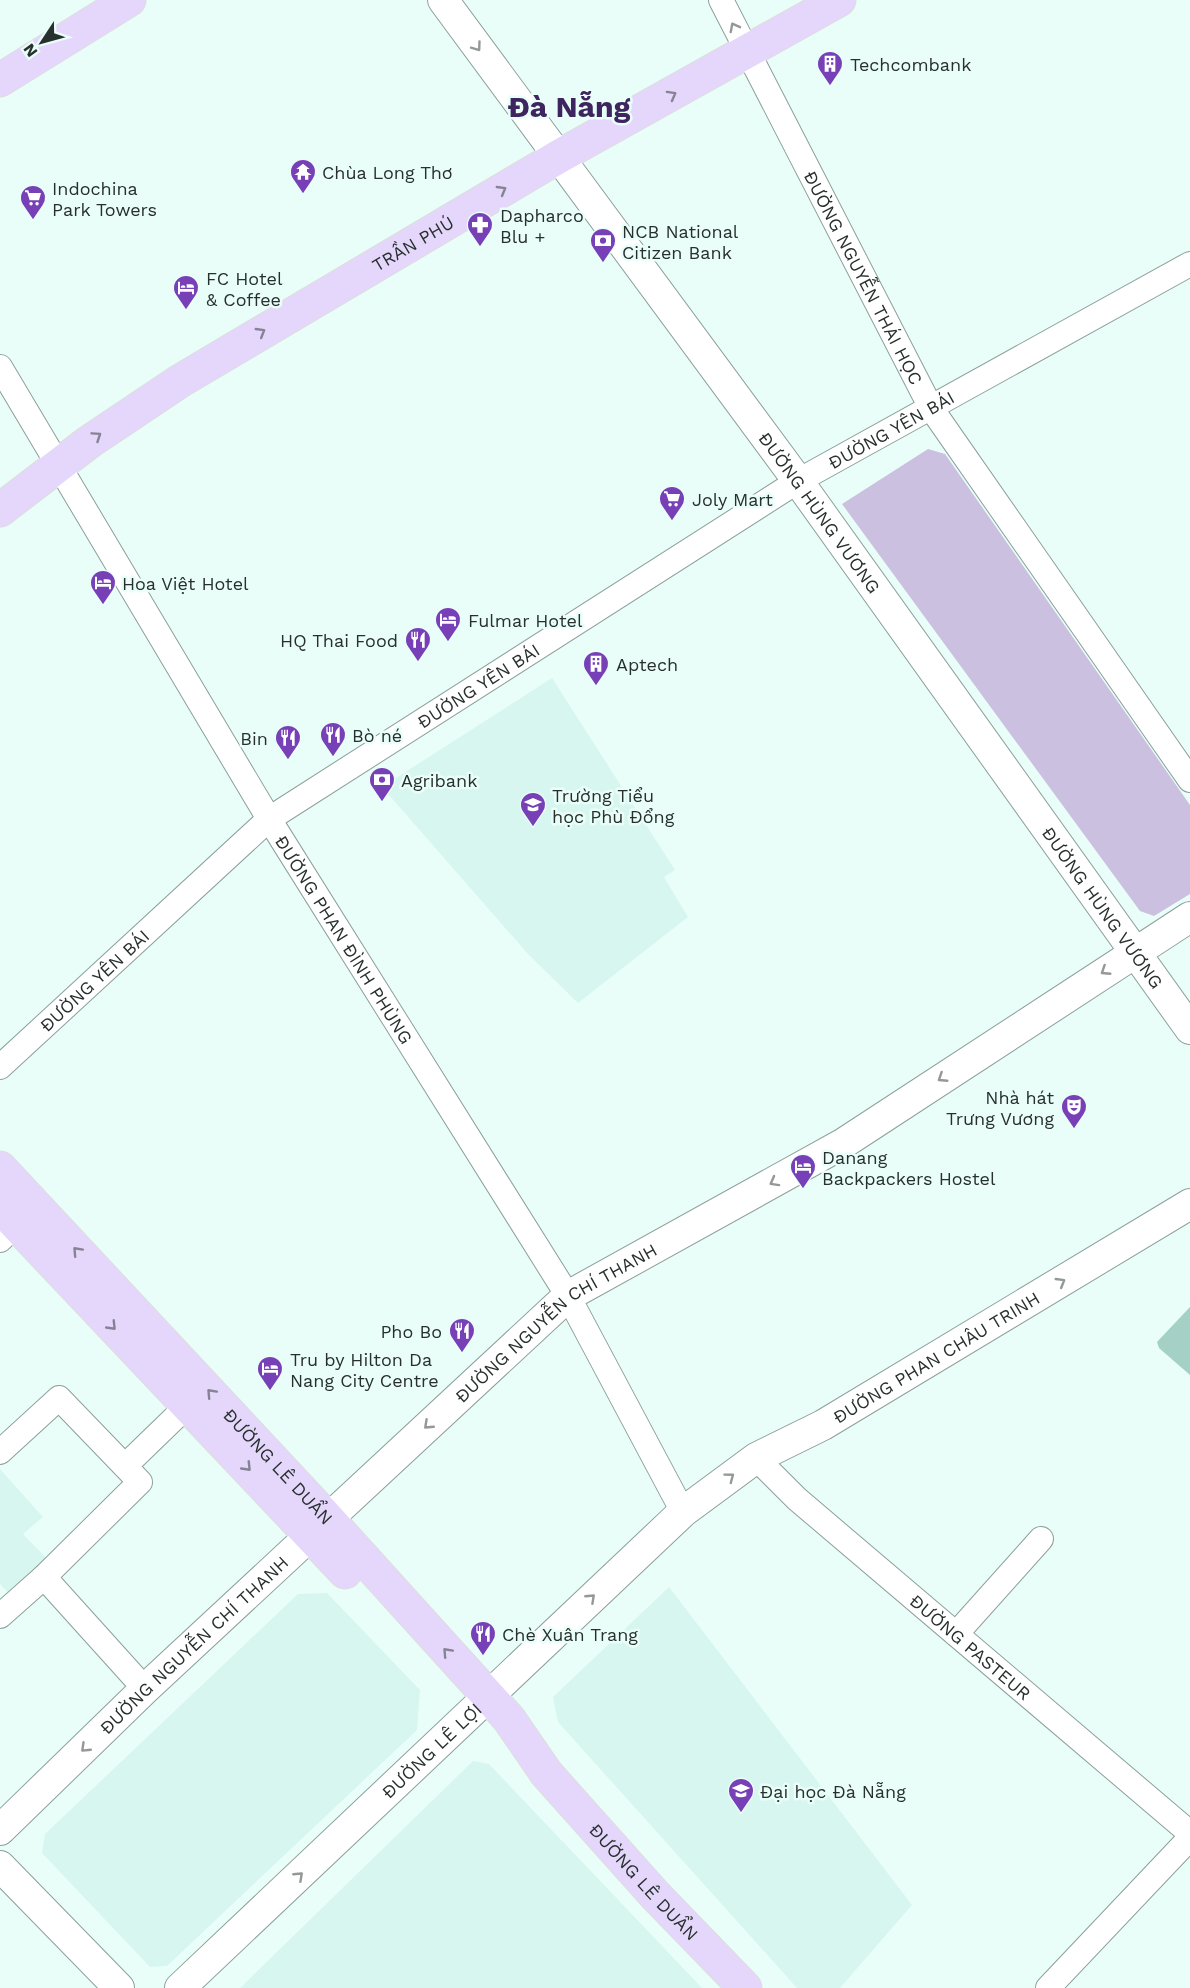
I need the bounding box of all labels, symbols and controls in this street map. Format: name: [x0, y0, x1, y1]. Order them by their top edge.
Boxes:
north arrow: [12, 12, 72, 72]
one-way arrow: [730, 22, 741, 33]
text: N: [19, 40, 41, 61]
one-way arrow: [470, 41, 481, 52]
building icon: Techcombank: [815, 49, 845, 87]
place label: Techcombank: [850, 54, 971, 75]
district label: Đà Nẵng: [508, 89, 631, 124]
one-way arrow: [666, 91, 676, 102]
temple icon: Chùa Long Thơ: [288, 157, 318, 195]
place label: Chùa Long Thơ: [322, 162, 453, 183]
street label: ĐƯỜNG NGUYỄN THÁI HỌC: [800, 167, 928, 388]
place label: Indochina Park Towers: [52, 178, 157, 220]
supermarket icon: Indochina Park Towers: [18, 183, 48, 221]
one-way arrow: [496, 186, 506, 198]
place label: Dapharco Blu +: [500, 205, 584, 247]
pharmacy icon: Dapharco Blu +: [465, 210, 495, 248]
street label: TRẦN PHÚ: [368, 211, 457, 275]
place label: NCB National Citizen Bank: [622, 221, 739, 263]
bank icon: NCB National Citizen Bank: [588, 226, 618, 264]
place label: FC Hotel & Coffee: [206, 268, 283, 310]
hotel icon: FC Hotel & Coffee: [171, 273, 201, 311]
one-way arrow: [255, 327, 265, 339]
street label: ĐƯỜNG YÊN BÁI: [824, 386, 958, 473]
street label: ĐƯỜNG HÙNG VƯƠNG: [755, 428, 885, 597]
one-way arrow: [90, 432, 101, 443]
supermarket icon: Joly Mart: [657, 484, 687, 522]
place label: Joly Mart: [692, 489, 773, 510]
hotel icon: Hoa Việt Hotel: [88, 568, 118, 606]
place label: Hoa Việt Hotel: [122, 573, 249, 594]
hotel icon: Fulmar Hotel: [433, 605, 463, 643]
place label: Fulmar Hotel: [468, 610, 583, 631]
restaurant icon: HQ Thai Food: [403, 625, 433, 663]
place label: HQ Thai Food: [280, 630, 398, 651]
street label: ĐƯỜNG YÊN BÁI: [413, 639, 543, 732]
building icon: Aptech: [581, 649, 611, 687]
place label: Aptech: [616, 654, 678, 675]
restaurant icon: Bò né: [318, 720, 348, 758]
restaurant icon: Bin: [273, 723, 303, 761]
place label: Bò né: [352, 725, 402, 746]
place label: Bin: [240, 728, 268, 749]
bank icon: Agribank: [367, 765, 397, 803]
place label: Agribank: [401, 770, 477, 791]
place label: Trường Tiểu học Phù Đổng: [552, 785, 675, 827]
school or university icon: Trường Tiểu học Phù Đổng: [518, 790, 548, 828]
street label: ĐƯỜNG HÙNG VƯƠNG: [1038, 822, 1168, 992]
street label: ĐƯỜNG PHAN ĐÌNH PHÙNG: [271, 831, 418, 1047]
street label: ĐƯỜNG YÊN BÁI: [35, 925, 153, 1036]
one-way arrow: [1101, 964, 1112, 975]
one-way arrow: [938, 1071, 949, 1082]
place label: Nhà hát Trưng Vương: [946, 1087, 1054, 1129]
theatre icon: Nhà hát Trưng Vương: [1059, 1092, 1089, 1130]
place label: Danang Backpackers Hostel: [822, 1147, 996, 1189]
hotel icon: Danang Backpackers Hostel: [788, 1152, 818, 1190]
one-way arrow: [770, 1175, 780, 1186]
street label: ĐƯỜNG NGUYỄN CHÍ THANH: [450, 1238, 660, 1406]
one-way arrow: [74, 1247, 85, 1258]
one-way arrow: [1055, 1278, 1065, 1290]
street label: ĐƯỜNG PHAN CHÂU TRINH: [829, 1287, 1043, 1427]
restaurant icon: Pho Bo: [447, 1316, 477, 1354]
one-way arrow: [105, 1319, 116, 1330]
place label: Pho Bo: [380, 1321, 442, 1342]
place label: Tru by Hilton Da Nang City Centre: [290, 1349, 439, 1391]
hotel icon: Tru by Hilton Da Nang City Centre: [255, 1354, 285, 1392]
one-way arrow: [207, 1390, 218, 1401]
street label: ĐƯỜNG LÊ DUẨN: [219, 1404, 338, 1528]
one-way arrow: [425, 1418, 435, 1429]
one-way arrow: [240, 1461, 251, 1471]
one-way arrow: [724, 1474, 735, 1485]
street label: ĐƯỜNG NGUYỄN CHÍ THANH: [95, 1551, 292, 1738]
street label: ĐƯỜNG PASTEUR: [906, 1589, 1035, 1704]
one-way arrow: [584, 1594, 595, 1605]
restaurant icon: Chè Xuân Trang: [468, 1619, 498, 1657]
place label: Chè Xuân Trang: [502, 1624, 638, 1645]
one-way arrow: [444, 1649, 455, 1660]
street label: ĐƯỜNG LÊ LỢI: [377, 1698, 486, 1802]
one-way arrow: [81, 1741, 91, 1752]
school or university icon: Đại học Đà Nẵng: [726, 1776, 756, 1814]
place label: Đại học Đà Nẵng: [760, 1781, 906, 1802]
street label: ĐƯỜNG LÊ DUẨN: [585, 1819, 703, 1944]
one-way arrow: [291, 1872, 302, 1883]

